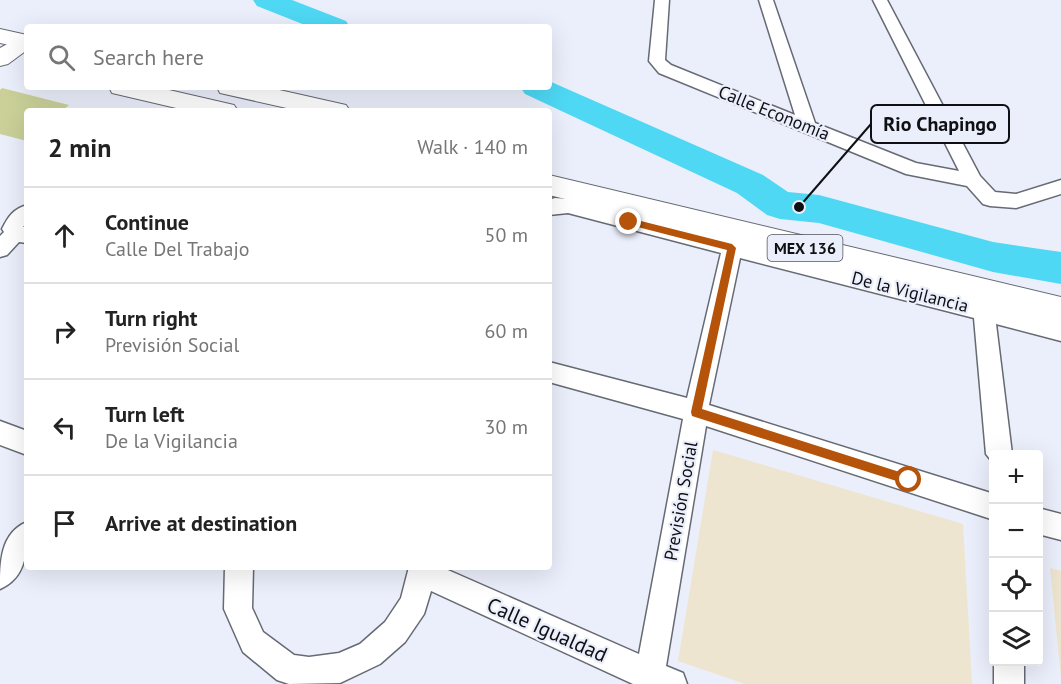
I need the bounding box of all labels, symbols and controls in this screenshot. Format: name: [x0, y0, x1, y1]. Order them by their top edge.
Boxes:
search box: [24, 24, 552, 90]
icon: search: [45, 41, 78, 74]
text: Search here: [93, 43, 204, 71]
street label: Calle Economía: [715, 80, 833, 145]
callout: Rio Chapingo: [871, 105, 1009, 143]
text: Rio Chapingo: [883, 111, 997, 137]
text: 2 min: [48, 131, 111, 164]
text: Walk · 140 m: [417, 134, 528, 160]
text: Continue: [105, 208, 189, 236]
route end: [615, 208, 641, 234]
icon: ahead: [48, 219, 81, 252]
text: 50 m: [485, 222, 528, 248]
road number: MEX 136: [768, 235, 842, 261]
text: Calle Del Trabajo: [105, 236, 249, 262]
street label: De la Vigilancia: [849, 266, 971, 317]
text: Turn right: [105, 304, 197, 332]
icon: right: [48, 315, 81, 348]
text: 60 m: [485, 318, 528, 344]
text: Previsión Social: [105, 332, 239, 358]
text: Turn left: [105, 400, 185, 428]
icon: left: [48, 411, 81, 444]
text: 30 m: [485, 414, 528, 440]
text: De la Vigilancia: [105, 428, 238, 454]
street label: Previsión Social: [659, 439, 702, 562]
map controls: [989, 450, 1043, 666]
button: +: [989, 450, 1043, 504]
route start: [895, 466, 921, 492]
button: −: [989, 504, 1043, 558]
icon: arrive: [48, 507, 81, 540]
text: Arrive at destination: [105, 509, 297, 537]
button: locate: [989, 558, 1043, 612]
street label: Calle Igualdad: [483, 591, 612, 668]
button: layers: [989, 612, 1043, 666]

